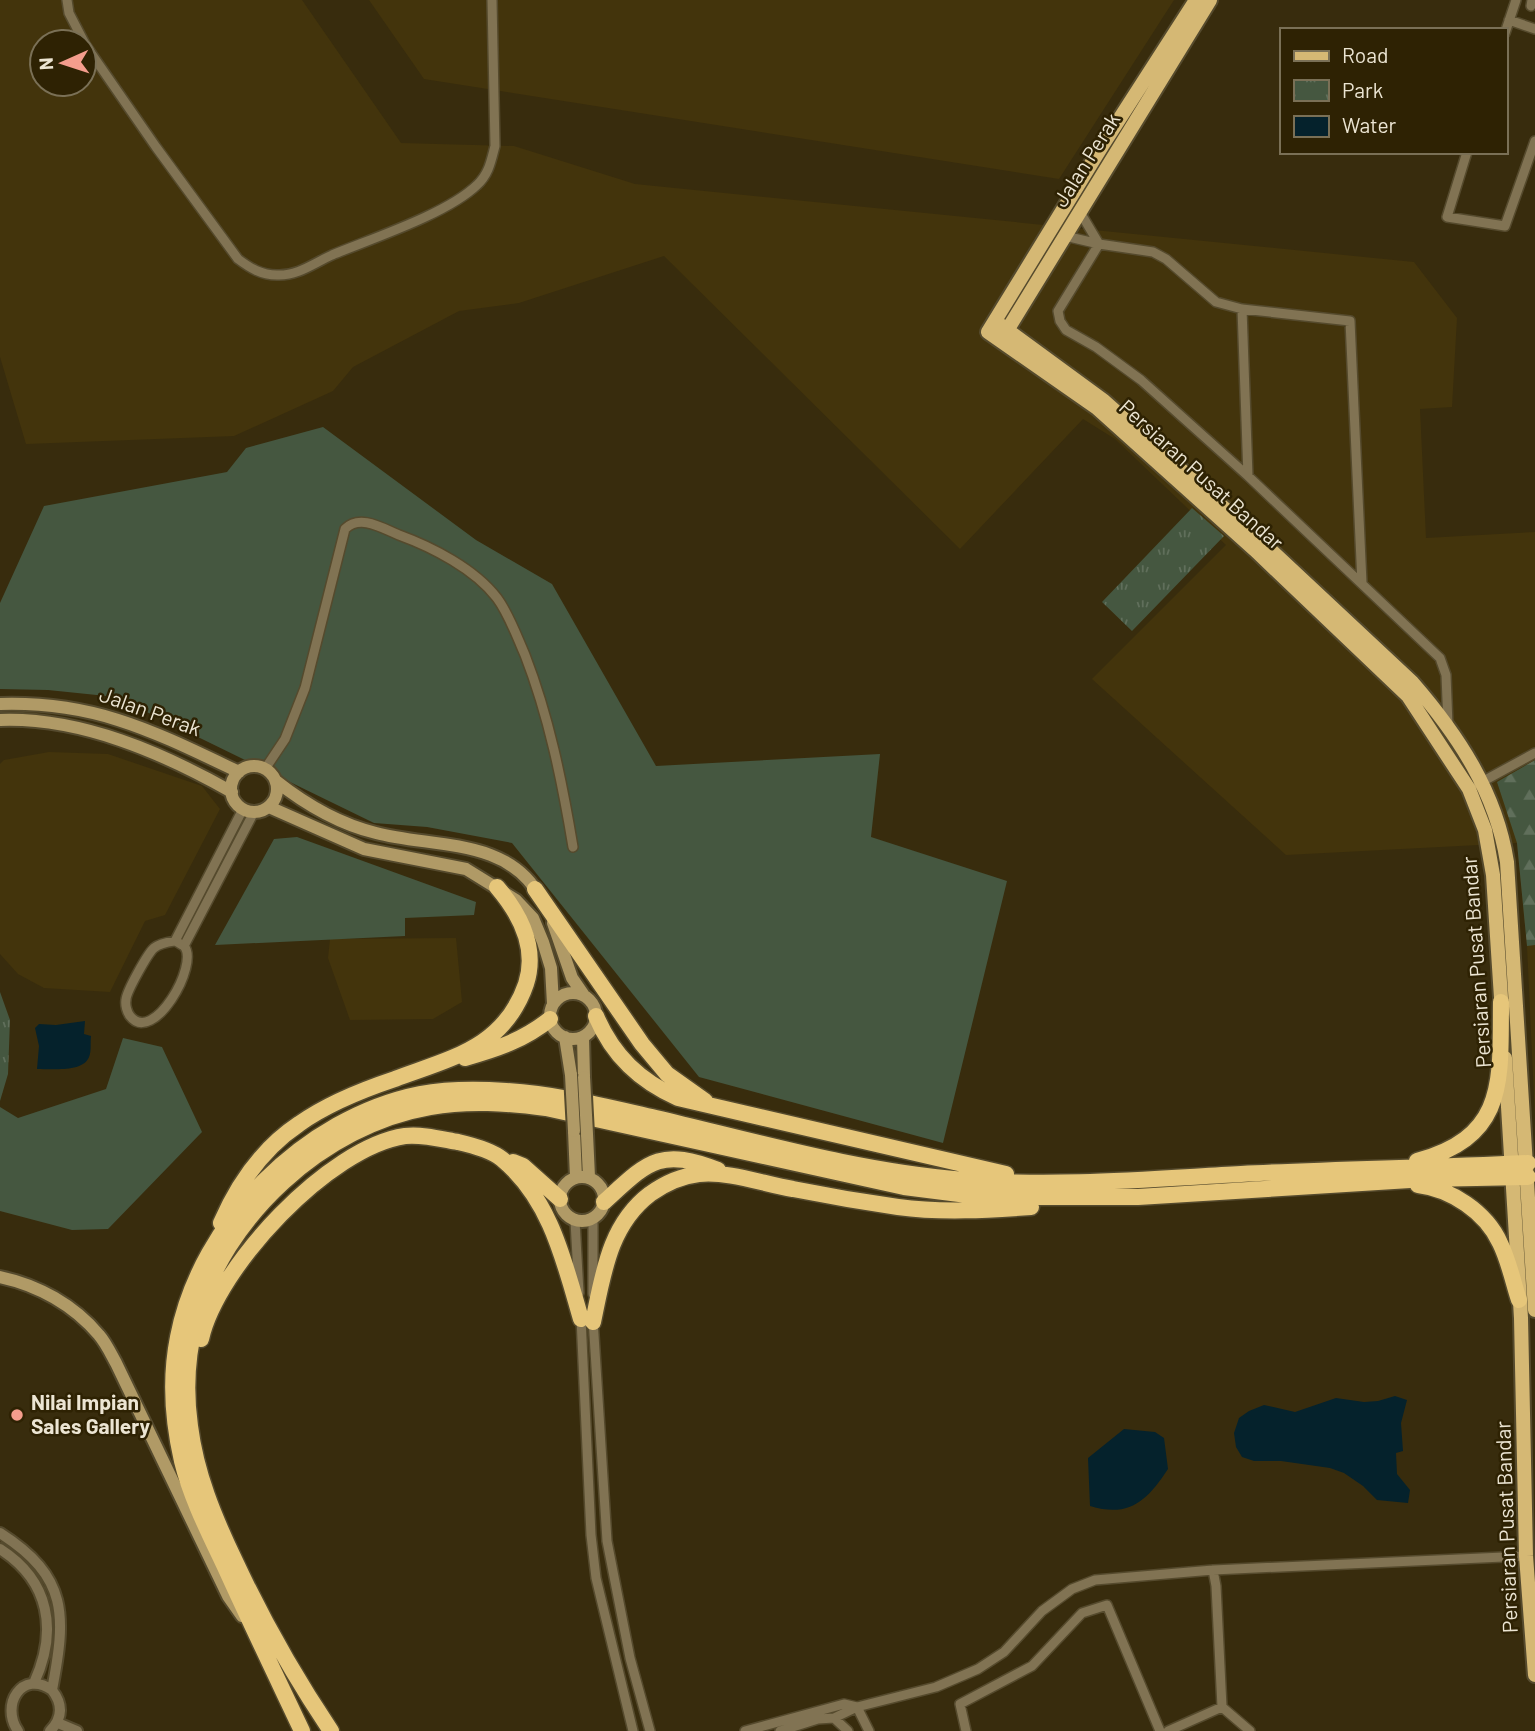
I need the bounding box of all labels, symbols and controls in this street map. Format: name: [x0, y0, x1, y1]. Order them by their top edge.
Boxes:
north arrow: [28, 28, 98, 98]
legend: [1280, 28, 1507, 154]
text: Road: [1342, 42, 1388, 67]
text: N: [34, 57, 57, 71]
text: Park: [1342, 77, 1383, 102]
street label: Jalan Perak: [1047, 108, 1124, 211]
text: Water: [1342, 112, 1397, 137]
street label: Persiaran Pusat Bandar: [1115, 394, 1289, 554]
street label: Jalan Perak: [96, 681, 205, 740]
street label: Persiaran Pusat Bandar: [1456, 855, 1495, 1069]
place label: Nilai Impian Sales Gallery: [31, 1389, 151, 1438]
marker: Nilai Impian Sales Gallery: [9, 1407, 25, 1423]
street label: Persiaran Pusat Bandar: [1489, 1420, 1522, 1633]

